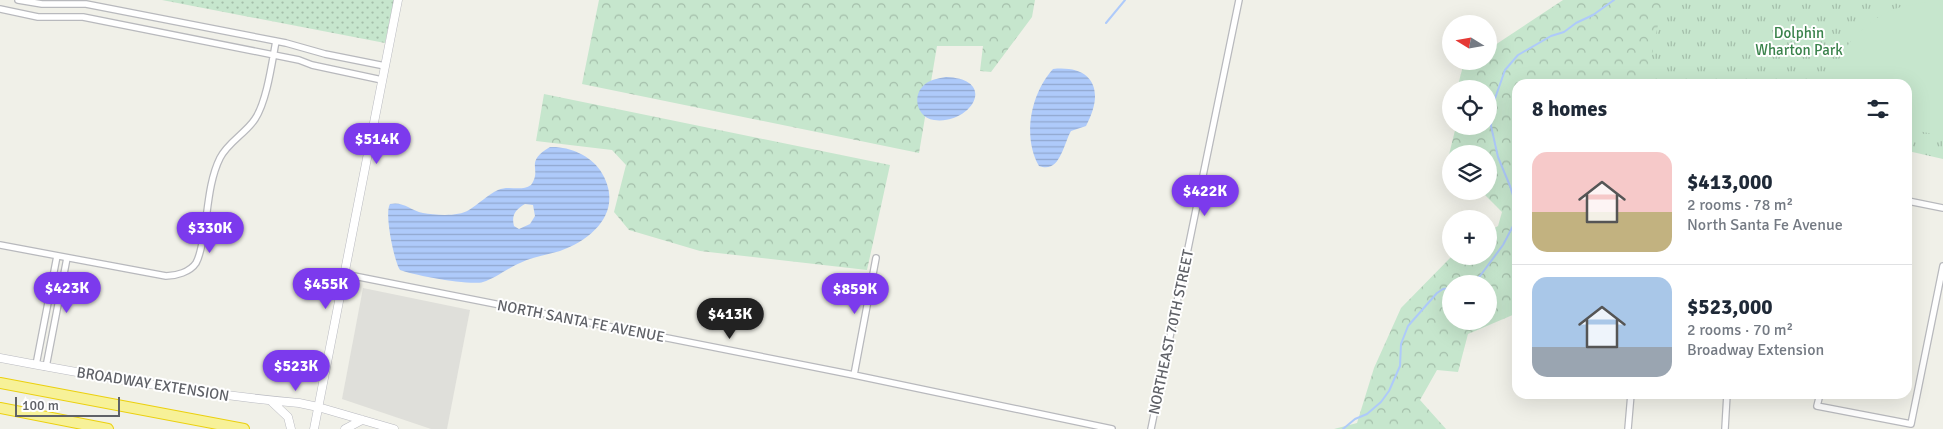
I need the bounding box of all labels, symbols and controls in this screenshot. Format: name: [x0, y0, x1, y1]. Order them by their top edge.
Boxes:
north arrow: [1442, 15, 1498, 70]
map controls: [1442, 15, 1497, 330]
park label: Dolphin Wharton Park: [1755, 24, 1843, 59]
button: locate: [1442, 80, 1497, 135]
icon: filters: [1864, 95, 1892, 123]
text: 8 homes: [1532, 96, 1607, 122]
pin: $514K: [342, 122, 412, 165]
text: $514K: [355, 129, 399, 149]
button: layers: [1442, 145, 1497, 200]
text: $413,000: [1687, 169, 1773, 195]
icon: home: [1572, 172, 1632, 232]
pin: $422K: [1170, 174, 1240, 217]
text: $422K: [1183, 181, 1227, 201]
text: 2 rooms · 78 m²: [1687, 195, 1793, 215]
button: +: [1442, 210, 1497, 265]
pin: $330K: [175, 212, 245, 254]
text: North Santa Fe Avenue: [1687, 215, 1843, 235]
text: $330K: [188, 218, 232, 238]
street label: NORTHEAST 70TH STREET: [1145, 247, 1197, 416]
pin: $455K: [291, 268, 361, 310]
pin: $423K: [32, 272, 102, 314]
pin: $859K: [820, 272, 890, 315]
text: $455K: [304, 274, 348, 294]
button: −: [1442, 275, 1497, 330]
text: $423K: [45, 278, 89, 298]
text: $859K: [833, 279, 877, 299]
text: $523,000: [1687, 294, 1773, 320]
street label: NORTH SANTA FE AVENUE: [496, 296, 666, 346]
icon: home: [1572, 297, 1632, 357]
pin: $413K: [695, 298, 765, 340]
text: $413K: [708, 304, 752, 324]
text: 2 rooms · 70 m²: [1687, 320, 1793, 340]
text: Broadway Extension: [1687, 340, 1824, 360]
pin: $523K: [261, 350, 331, 392]
text: $523K: [274, 356, 318, 376]
street label: BROADWAY EXTENSION: [75, 363, 231, 405]
scale bar: [15, 394, 120, 417]
text: 100 m: [22, 397, 59, 414]

